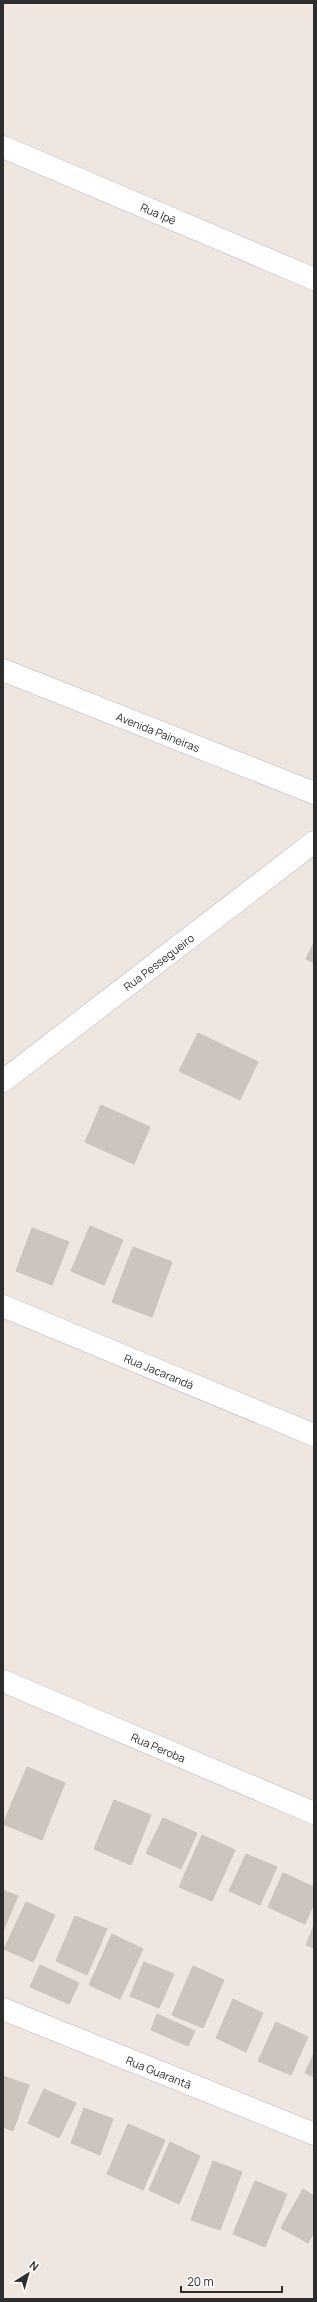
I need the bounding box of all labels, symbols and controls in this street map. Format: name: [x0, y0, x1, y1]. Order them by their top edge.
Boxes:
street label: Rua Ipê: [138, 199, 179, 227]
street label: Avenida Paineiras: [114, 708, 202, 755]
street label: Rua Pessegueiro: [120, 929, 197, 994]
street label: Rua Jacarandá: [122, 1350, 196, 1392]
street label: Rua Peroba: [129, 1729, 188, 1765]
street label: Rua Guarantã: [124, 2052, 194, 2092]
north arrow: [8, 2254, 48, 2294]
text: N: [27, 2257, 42, 2274]
scale bar: [181, 2268, 282, 2294]
text: 20 m: [187, 2273, 214, 2290]

